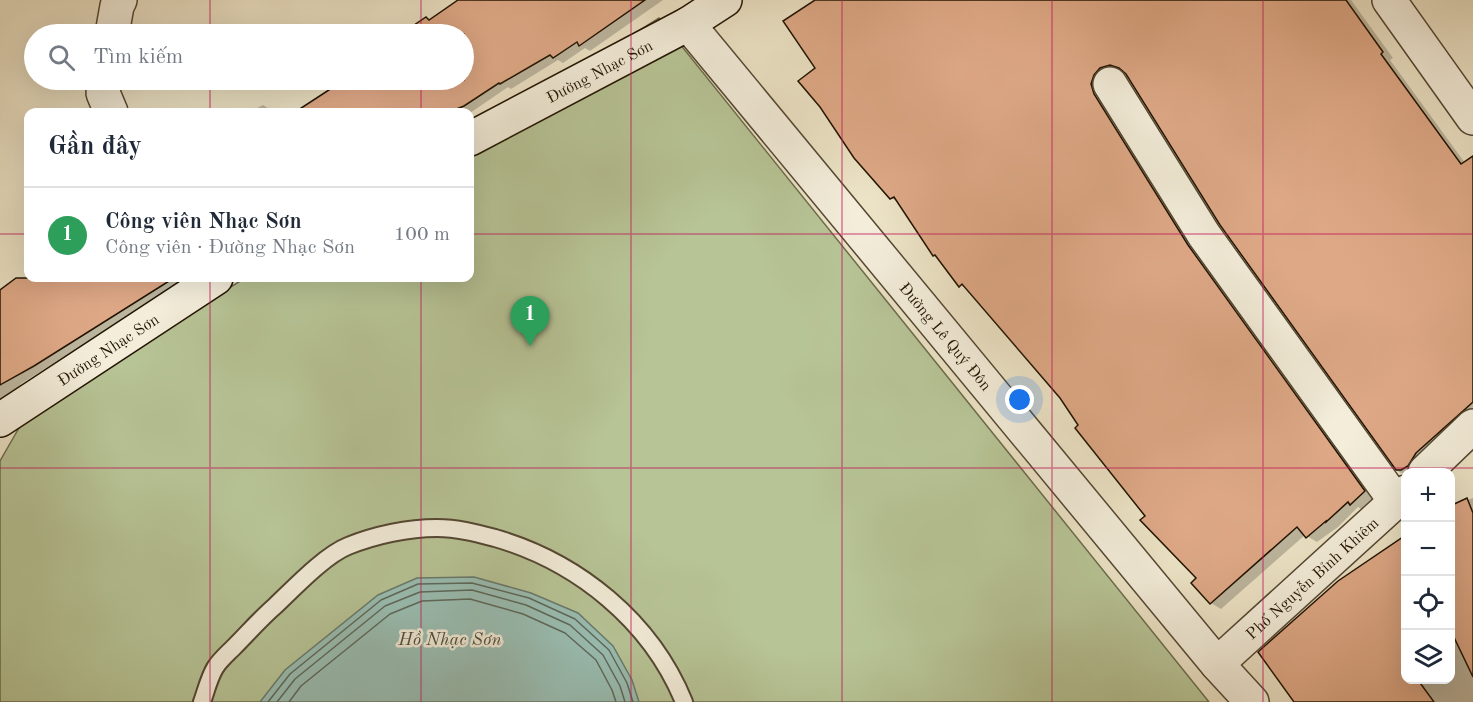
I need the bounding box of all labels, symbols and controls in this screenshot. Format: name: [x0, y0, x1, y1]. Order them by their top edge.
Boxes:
search box: [24, 24, 474, 90]
street label: Đường Nhạc Sơn: [544, 38, 656, 107]
icon: search: [45, 41, 78, 74]
text: Tìm kiếm: [93, 46, 183, 68]
text: Gần đây: [48, 134, 142, 160]
text: Công viên Nhạc Sơn: [105, 211, 302, 233]
text: 1: [62, 225, 73, 245]
text: 100 m: [394, 225, 450, 245]
text: Công viên · Đường Nhạc Sơn: [105, 238, 355, 258]
street label: Đường Lê Quý Đôn: [895, 280, 994, 395]
pin: 1: [510, 296, 550, 346]
street label: Đường Nhạc Sơn: [55, 312, 163, 390]
your location: [1005, 385, 1034, 414]
map controls: [1401, 468, 1455, 684]
button: +: [1401, 468, 1455, 522]
street label: Phố Nguyễn Bỉnh Khiêm: [1244, 515, 1382, 643]
button: −: [1401, 522, 1455, 576]
button: locate: [1401, 576, 1455, 630]
water label: Hồ Nhạc Sơn: [397, 630, 502, 649]
button: layers: [1401, 630, 1455, 684]

